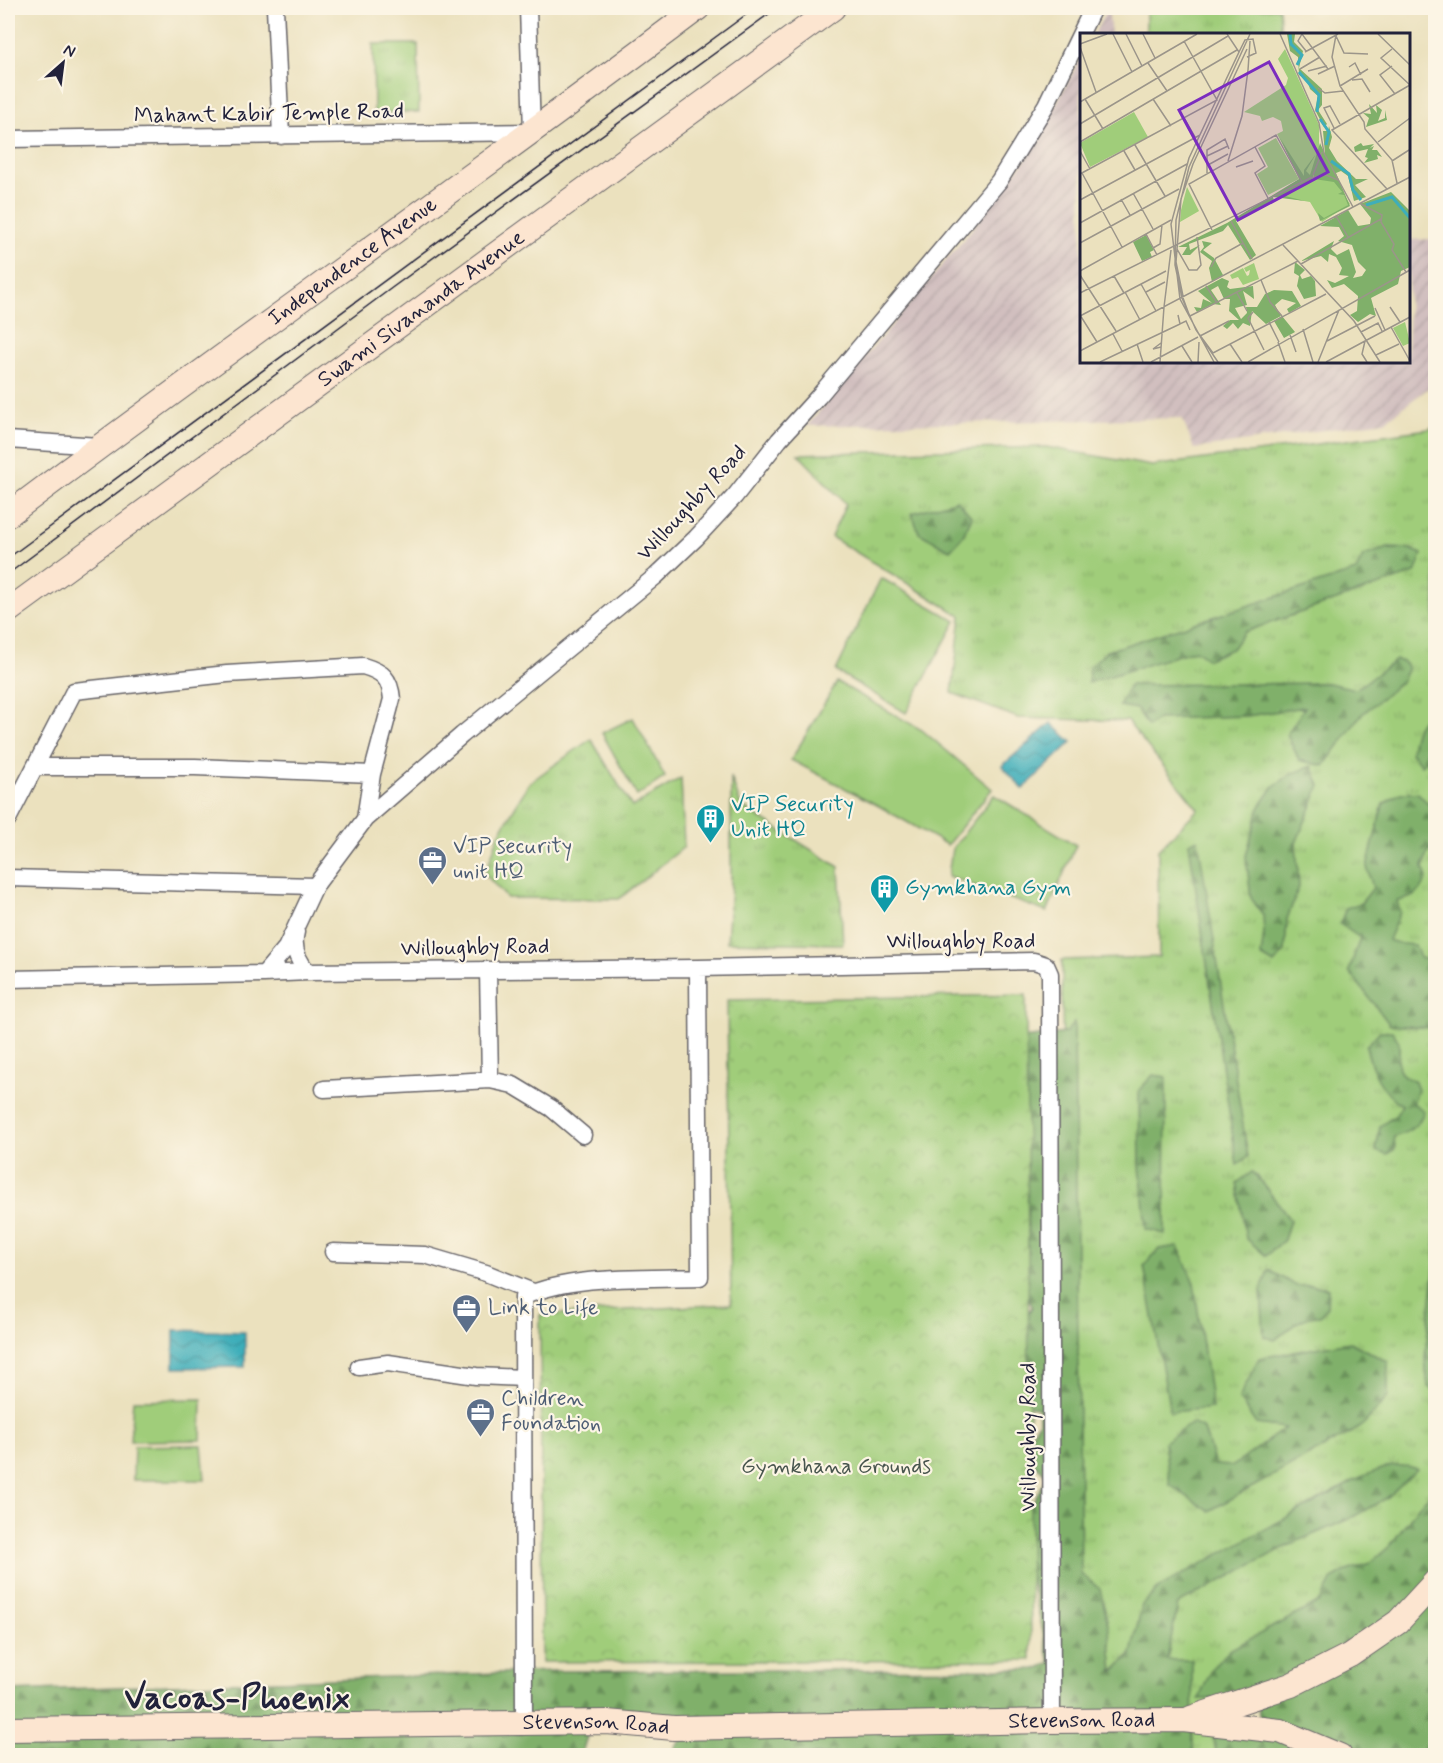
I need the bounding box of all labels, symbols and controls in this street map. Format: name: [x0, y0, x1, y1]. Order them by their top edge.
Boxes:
north arrow: [33, 33, 93, 93]
inset map: [1080, 33, 1410, 363]
text: N: [60, 39, 79, 63]
street label: Mahant Kabir Temple Road: [134, 98, 404, 130]
street label: Independence Avenue: [263, 191, 443, 332]
street label: Swami Sivananda Avenue: [312, 224, 531, 394]
street label: Willoughby Road: [631, 439, 754, 568]
place label: VIP Security Unit HQ: [731, 791, 854, 844]
building icon: VIP Security Unit HQ: [694, 802, 726, 844]
place label: VIP security unit HQ: [453, 833, 572, 886]
office icon: VIP security unit HQ: [416, 844, 448, 886]
building icon: Gymkhana Gym: [868, 872, 900, 914]
place label: Gymkhana Gym: [905, 874, 1071, 902]
street label: Willoughby Road: [887, 928, 1035, 957]
street label: Willoughby Road: [400, 933, 550, 964]
office icon: Link to Life: [451, 1292, 483, 1334]
place label: Link to Life: [488, 1294, 598, 1322]
street label: Willoughby Road: [1015, 1363, 1044, 1511]
place label: Children Foundation: [501, 1385, 601, 1438]
office icon: Children Foundation: [464, 1396, 496, 1438]
park label: Gymkhana Grounds: [741, 1453, 931, 1481]
district label: Vacoas-Phoenix: [124, 1676, 350, 1721]
street label: Stevenson Road: [1008, 1706, 1155, 1736]
street label: Stevenson Road: [522, 1708, 671, 1742]

